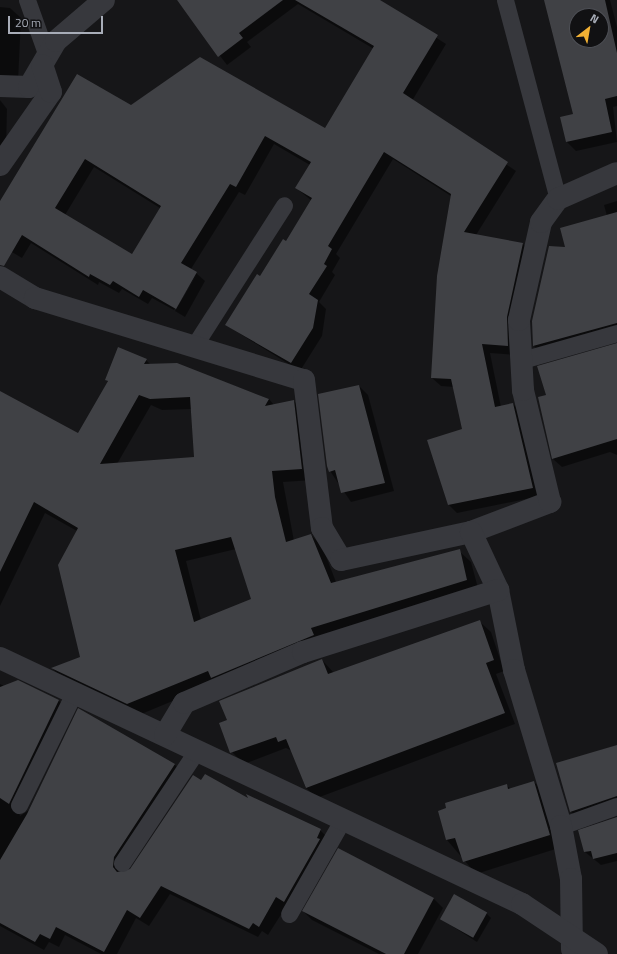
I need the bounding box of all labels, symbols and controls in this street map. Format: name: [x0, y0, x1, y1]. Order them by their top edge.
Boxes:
scale bar: [10, 8, 105, 34]
north arrow: [569, 8, 609, 48]
text: N: [587, 10, 602, 27]
text: 20 m: [15, 13, 41, 32]

